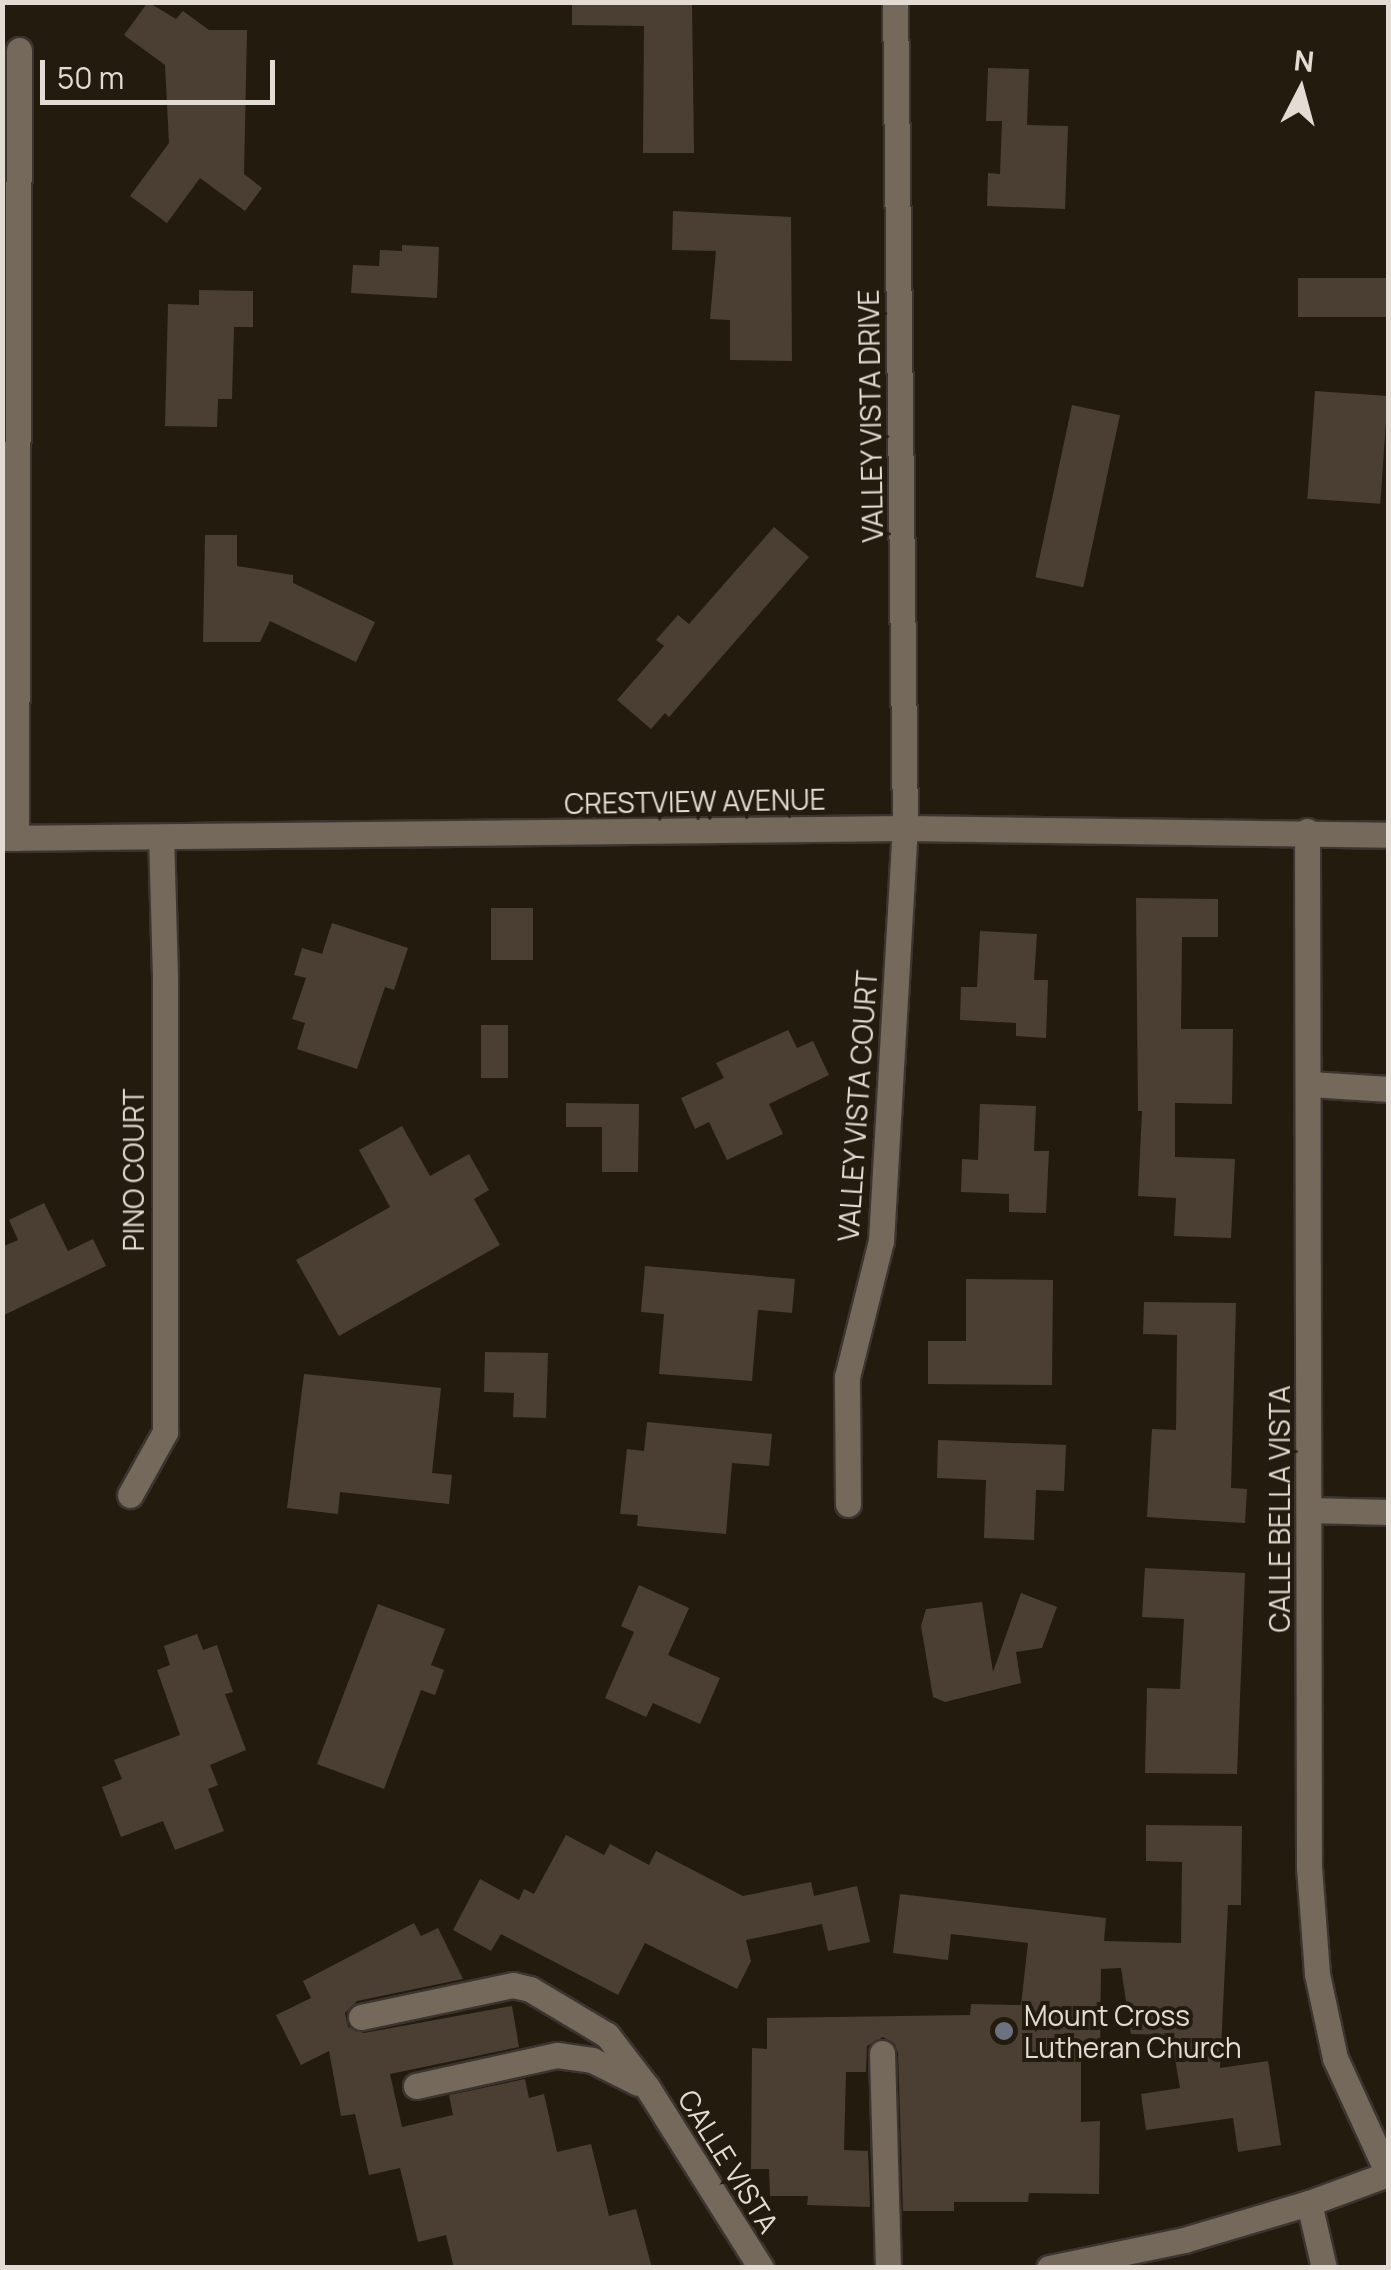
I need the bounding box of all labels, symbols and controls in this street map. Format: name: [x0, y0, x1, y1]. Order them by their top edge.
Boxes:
scale bar: [45, 40, 280, 102]
north arrow: [1251, 40, 1351, 140]
text: N: [1292, 40, 1316, 80]
text: 50 m: [57, 57, 124, 98]
street label: VALLEY VISTA DRIVE: [851, 289, 889, 543]
street label: CRESTVIEW AVENUE: [564, 782, 826, 820]
street label: VALLEY VISTA COURT: [831, 969, 883, 1243]
street label: PINO COURT: [116, 1089, 150, 1251]
street label: CALLE BELLA VISTA: [1262, 1386, 1296, 1632]
place label: Mount Cross Lutheran Church: [1024, 1998, 1242, 2064]
marker: Mount Cross Lutheran Church: [993, 2020, 1015, 2042]
street label: CALLE VISTA: [672, 2083, 786, 2239]

